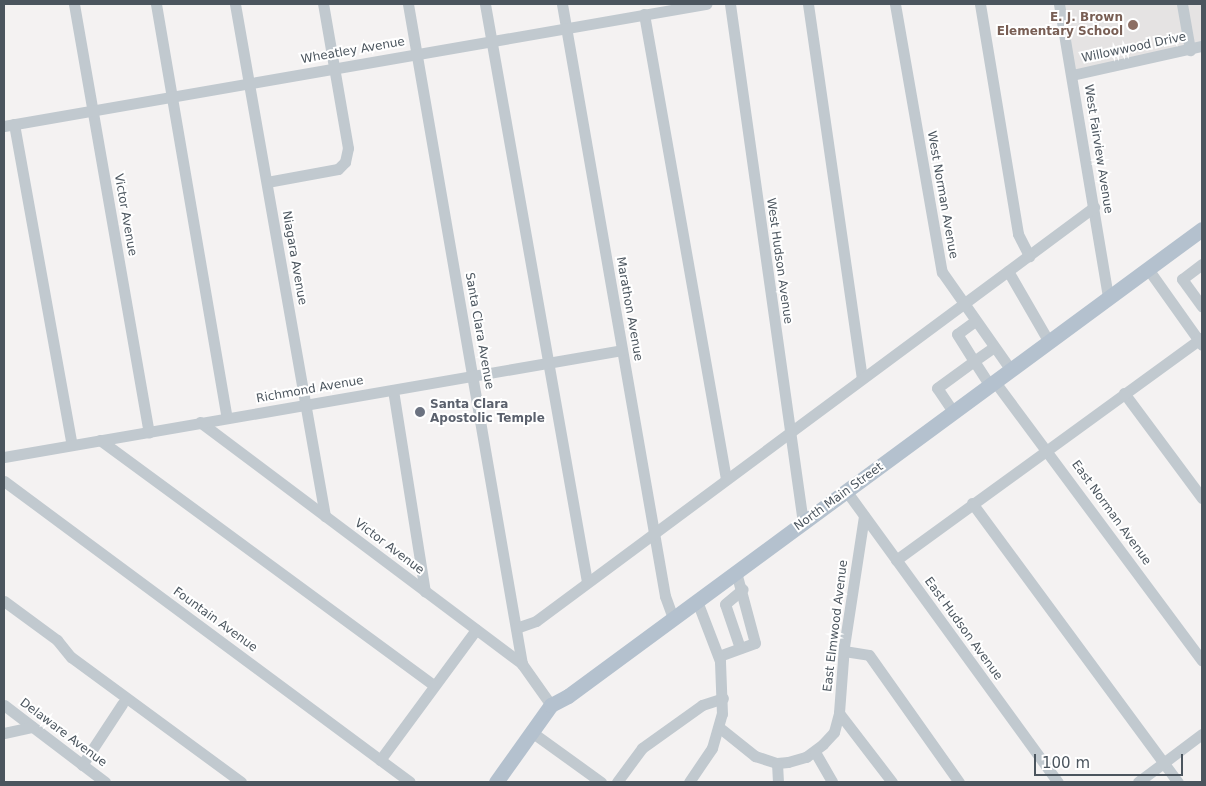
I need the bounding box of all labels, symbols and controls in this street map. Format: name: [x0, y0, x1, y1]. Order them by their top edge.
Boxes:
place label: E. J. Brown Elementary School: [997, 11, 1123, 39]
marker: E. J. Brown Elementary School: [1127, 19, 1139, 31]
street label: Willowwood Drive: [1080, 30, 1188, 66]
street label: Wheatley Avenue: [300, 35, 406, 67]
street label: West Fairview Avenue: [1081, 83, 1115, 215]
street label: West Norman Avenue: [924, 130, 960, 260]
street label: Victor Avenue: [111, 173, 139, 257]
street label: West Hudson Avenue: [763, 197, 795, 325]
street label: Niagara Avenue: [279, 210, 309, 306]
street label: Marathon Avenue: [613, 256, 645, 362]
street label: Santa Clara Avenue: [462, 272, 496, 390]
street label: Richmond Avenue: [255, 373, 365, 407]
place label: Santa Clara Apostolic Temple: [430, 398, 545, 426]
marker: Santa Clara Apostolic Temple: [414, 406, 426, 418]
street label: East Norman Avenue: [1068, 458, 1154, 568]
street label: North Main Street: [792, 460, 886, 534]
street label: Victor Avenue: [351, 516, 427, 578]
street label: East Elmwood Avenue: [821, 559, 851, 693]
street label: East Hudson Avenue: [921, 575, 1005, 683]
street label: Fountain Avenue: [170, 585, 260, 655]
street label: Delaware Avenue: [17, 696, 109, 770]
scale bar: [1036, 744, 1185, 776]
text: 100 m: [1042, 754, 1090, 772]

